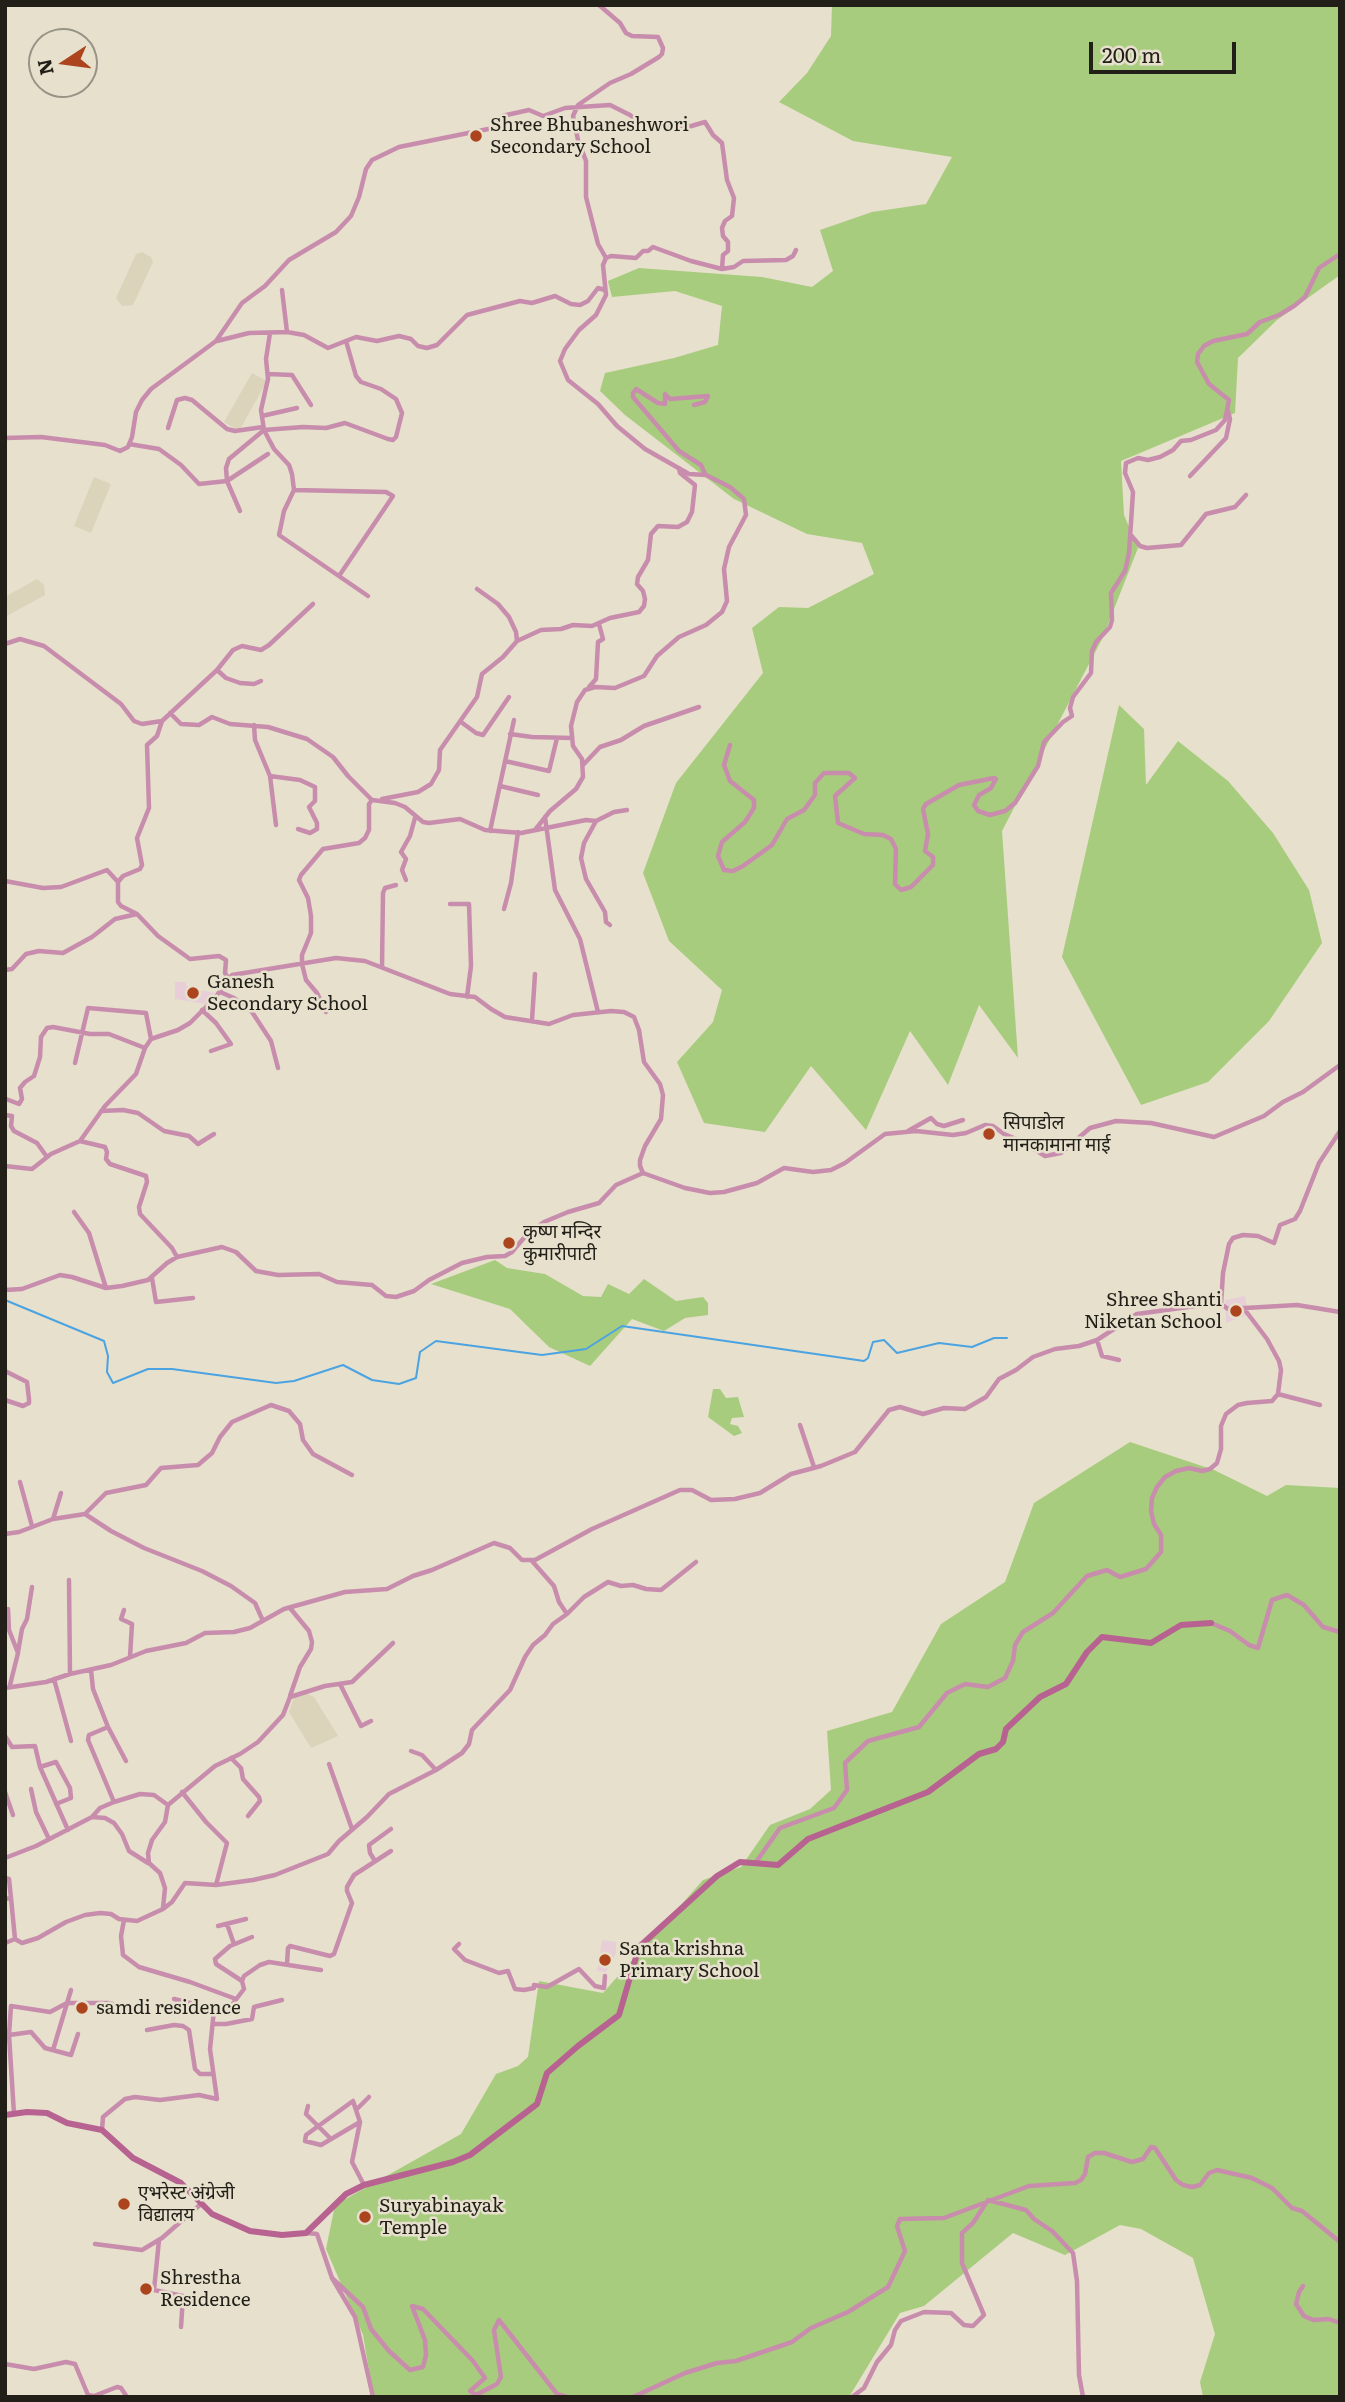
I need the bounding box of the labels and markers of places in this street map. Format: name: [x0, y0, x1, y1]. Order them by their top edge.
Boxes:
place label: Shree Bhubaneshwori Secondary School: [490, 114, 689, 158]
marker: Shree Bhubaneshwori Secondary School: [468, 128, 484, 144]
place label: Ganesh Secondary School: [207, 971, 368, 1015]
marker: Ganesh Secondary School: [185, 985, 201, 1001]
place label: सिपाडोल मानकामाना माई: [1003, 1112, 1111, 1156]
marker: सिपाडोल मानकामाना माई: [981, 1126, 997, 1142]
place label: कृष्ण मन्दिर कुमारीपाटी: [523, 1221, 601, 1265]
marker: कृष्ण मन्दिर कुमारीपाटी: [501, 1235, 517, 1251]
place label: Shree Shanti Niketan School: [1084, 1289, 1222, 1333]
marker: Shree Shanti Niketan School: [1228, 1303, 1244, 1319]
place label: Santa krishna Primary School: [619, 1938, 759, 1982]
marker: Santa krishna Primary School: [597, 1952, 613, 1968]
place label: samdi residence: [96, 1997, 241, 2019]
marker: samdi residence: [74, 2000, 90, 2016]
place label: एभरेस्ट अंग्रेजी विद्यालय: [138, 2182, 235, 2226]
place label: Suryabinayak Temple: [379, 2195, 504, 2239]
marker: एभरेस्ट अंग्रेजी विद्यालय: [116, 2196, 132, 2212]
marker: Suryabinayak Temple: [357, 2209, 373, 2225]
place label: Shrestha Residence: [160, 2267, 251, 2311]
marker: Shrestha Residence: [138, 2281, 154, 2297]

